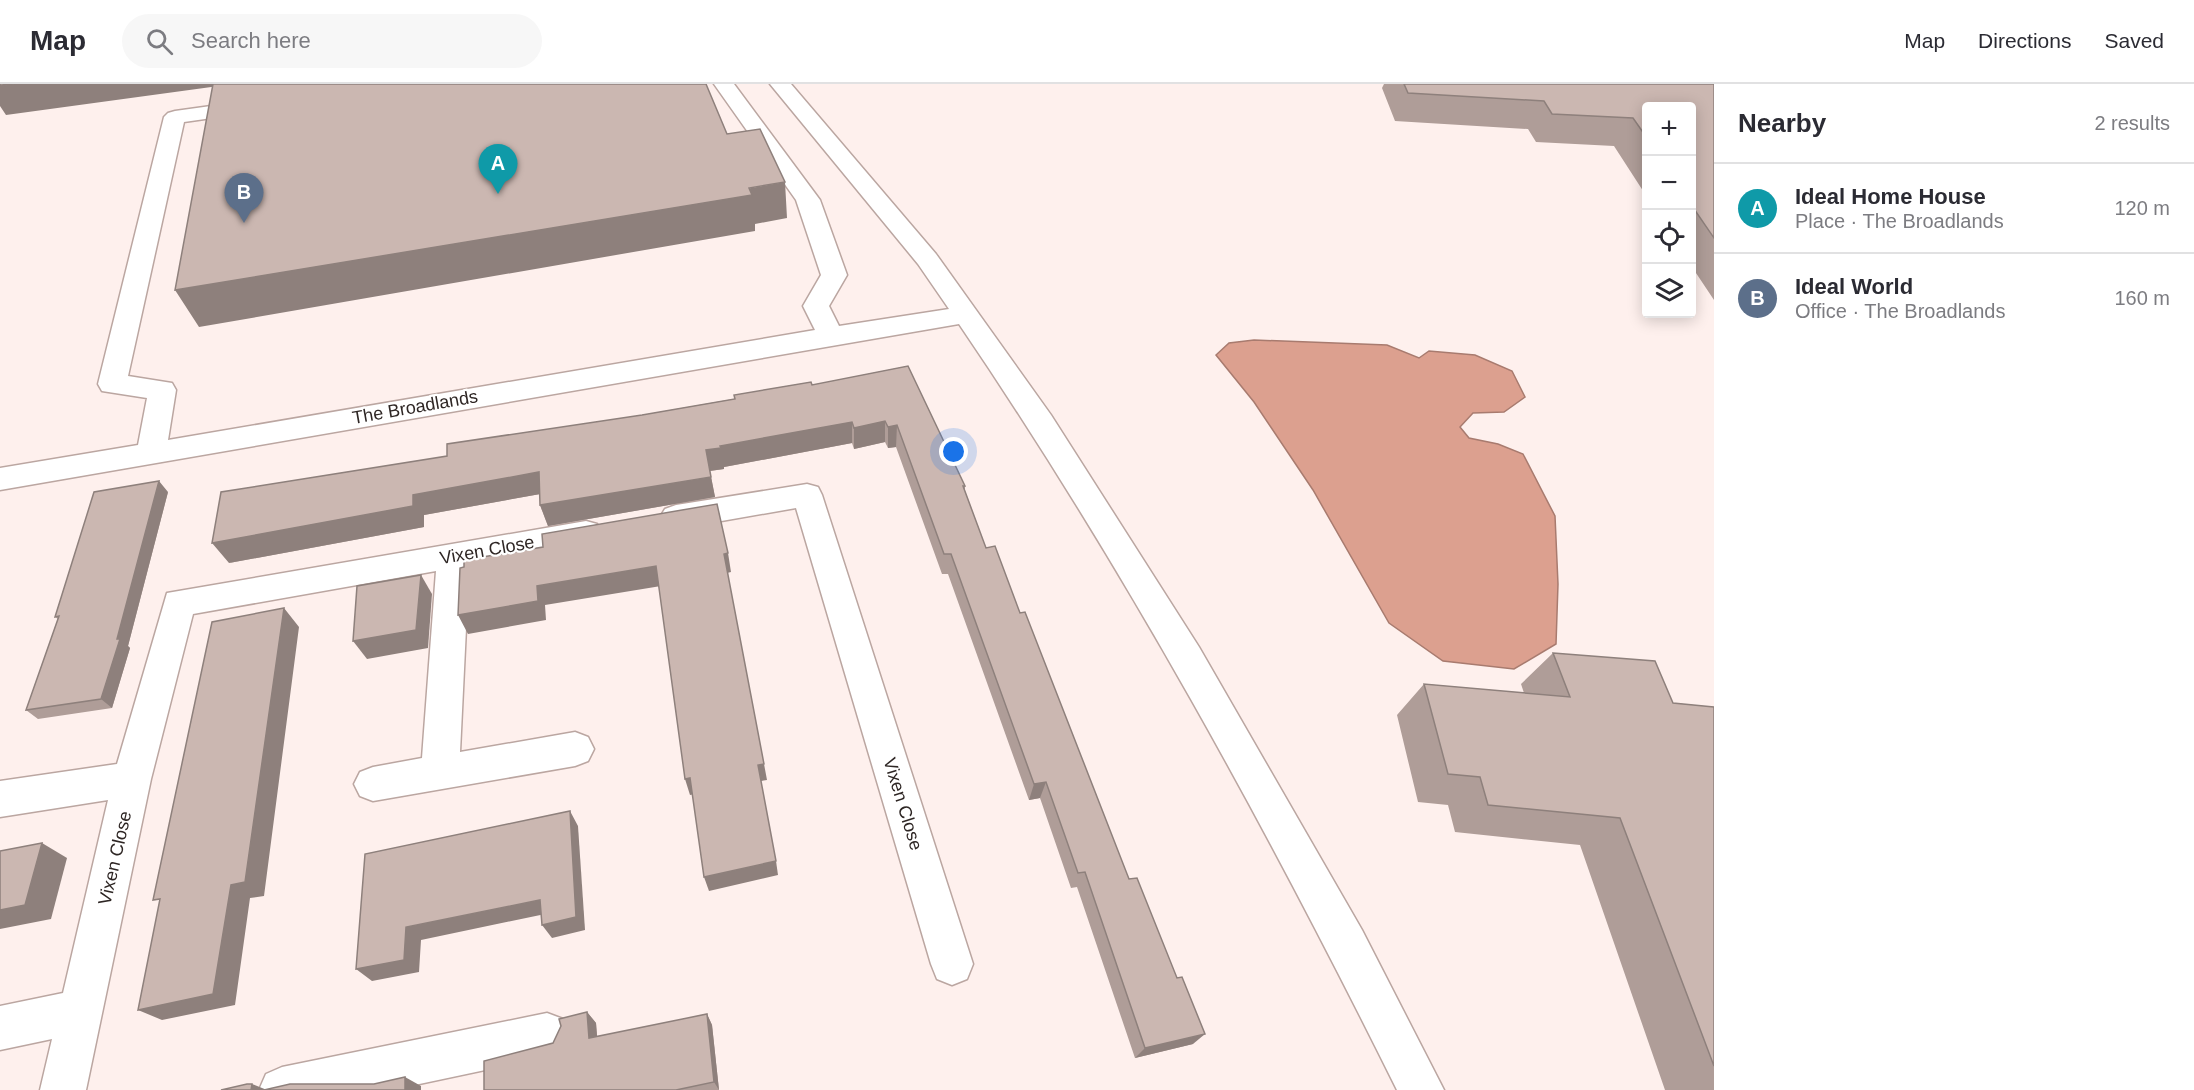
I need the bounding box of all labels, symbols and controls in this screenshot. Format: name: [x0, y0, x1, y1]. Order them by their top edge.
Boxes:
search box: [122, 14, 542, 68]
text: Map: [30, 25, 86, 56]
icon: search: [143, 25, 176, 58]
text: Search here: [191, 28, 311, 53]
text: Map: [1904, 29, 1945, 52]
text: Directions: [1978, 29, 2071, 52]
text: Saved: [2104, 29, 2164, 52]
map controls: [1642, 102, 1696, 318]
button: +: [1642, 102, 1696, 156]
text: Nearby: [1738, 108, 1826, 138]
text: 2 results: [2094, 112, 2170, 134]
pin: A: [478, 144, 518, 194]
button: −: [1642, 156, 1696, 210]
pin: B: [224, 174, 264, 223]
text: Ideal Home House: [1795, 184, 1986, 209]
text: A: [1750, 197, 1765, 219]
text: 120 m: [2114, 197, 2170, 219]
button: locate: [1642, 210, 1696, 264]
text: Place · The Broadlands: [1795, 210, 2004, 232]
button: layers: [1642, 264, 1696, 318]
text: Ideal World: [1795, 274, 1913, 299]
text: B: [1750, 287, 1765, 309]
text: 160 m: [2114, 287, 2170, 309]
text: Office · The Broadlands: [1795, 300, 2006, 322]
street label: The Broadlands: [351, 386, 479, 428]
your location: [939, 437, 968, 466]
street label: Vixen Close: [438, 532, 536, 568]
street label: Vixen Close: [879, 755, 927, 853]
street label: Vixen Close: [94, 809, 136, 907]

